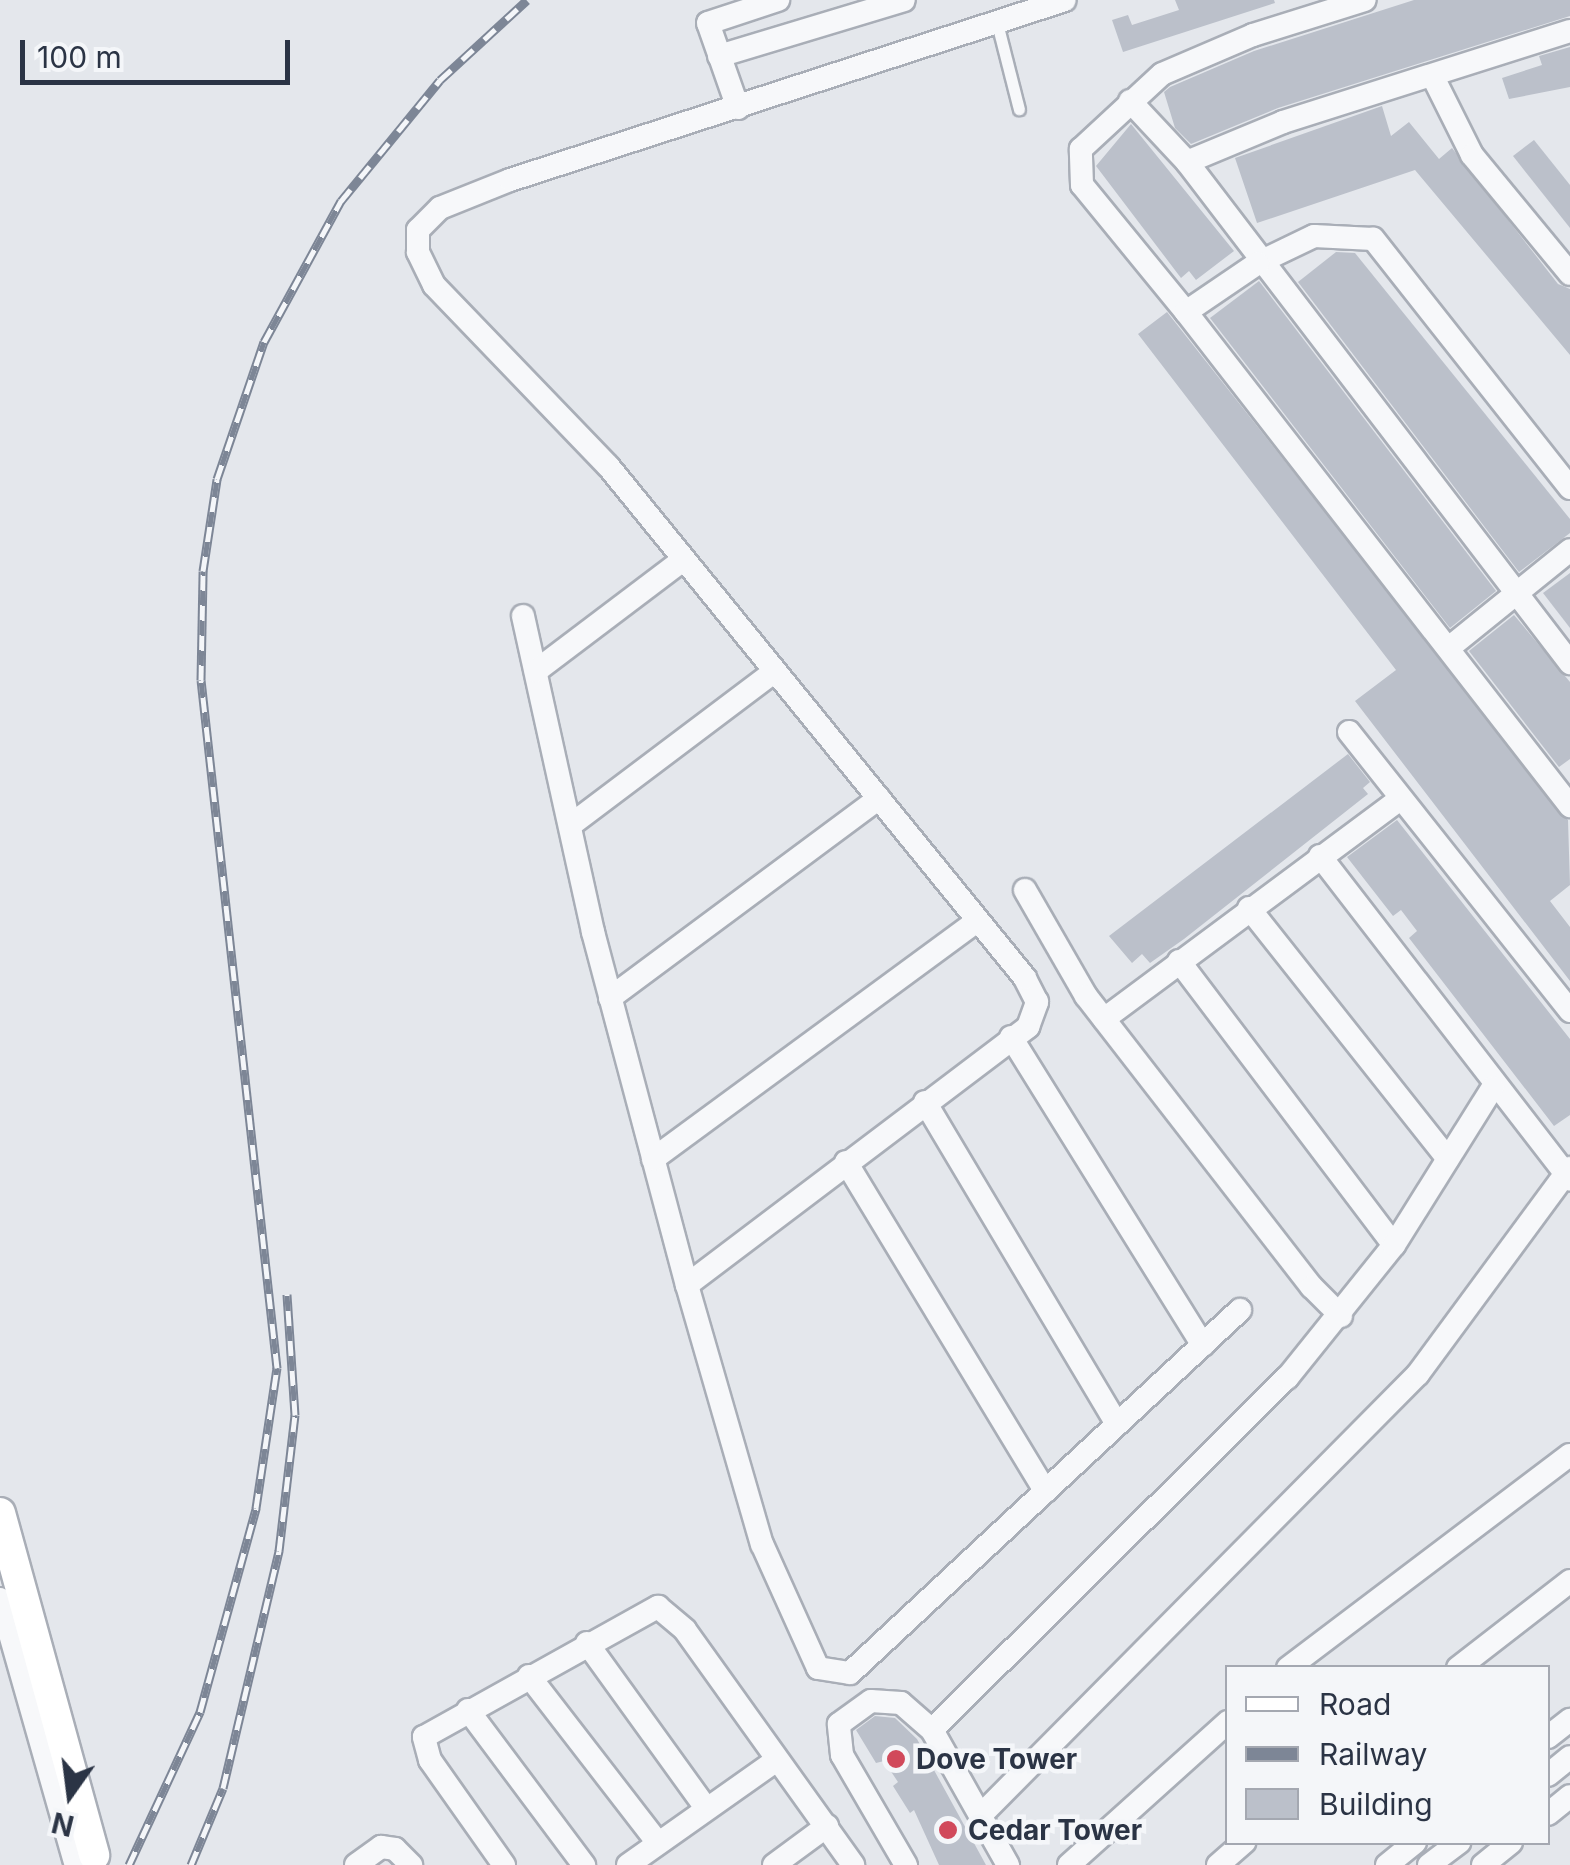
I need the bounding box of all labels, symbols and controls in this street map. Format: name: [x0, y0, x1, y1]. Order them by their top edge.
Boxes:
scale bar: [25, 20, 295, 82]
text: 100 m: [37, 39, 122, 75]
legend: [1225, 1665, 1550, 1845]
text: Road: [1319, 1686, 1391, 1722]
text: Railway: [1319, 1736, 1427, 1772]
place label: Dove Tower: [916, 1742, 1077, 1776]
north arrow: [20, 1745, 120, 1845]
marker: Dove Tower: [885, 1748, 907, 1770]
text: Building: [1319, 1786, 1433, 1822]
text: N: [48, 1805, 77, 1843]
place label: Cedar Tower: [968, 1813, 1142, 1847]
marker: Cedar Tower: [937, 1819, 959, 1841]

